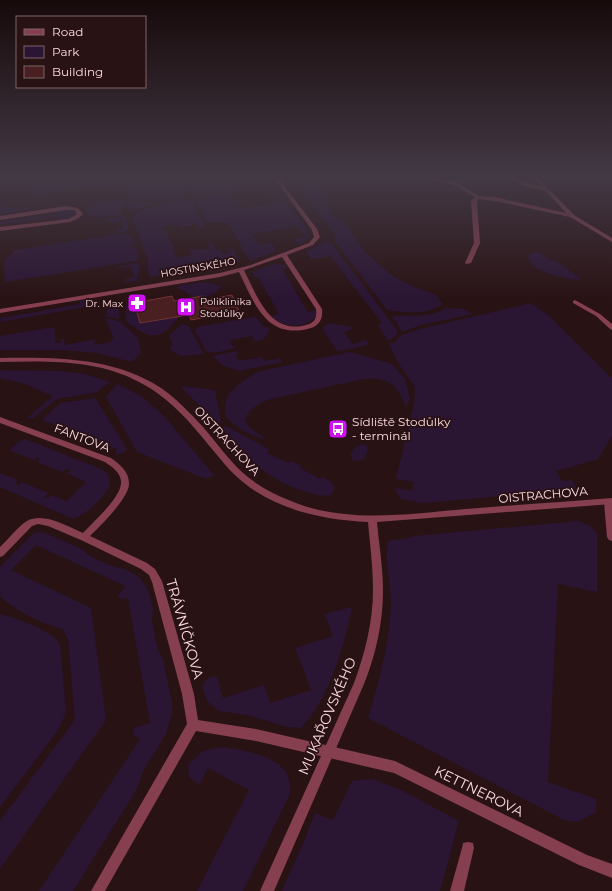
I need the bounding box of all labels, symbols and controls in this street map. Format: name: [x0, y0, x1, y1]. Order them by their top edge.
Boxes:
legend: [16, 16, 146, 88]
text: Road: [52, 24, 83, 39]
text: Park: [52, 44, 80, 59]
text: Building: [52, 64, 103, 79]
street label: HOSTINSKÉHO: [160, 254, 237, 280]
pharmacy icon: Dr. Max: [126, 292, 148, 314]
place label: Poliklinika Stodůlky: [200, 295, 251, 320]
hospital icon: Poliklinika Stodůlky: [175, 296, 197, 318]
place label: Dr. Max: [85, 297, 124, 310]
street label: OISTRACHOVA: [191, 403, 264, 479]
place label: Sídliště Stodůlky - terminál: [352, 414, 451, 443]
bus stop icon: Sídliště Stodůlky - terminál: [327, 418, 349, 440]
street label: FANTOVA: [52, 420, 113, 455]
street label: OISTRACHOVA: [498, 483, 589, 506]
street label: TRÁVNÍČKOVA: [162, 577, 208, 682]
street label: MUKAŘOVSKÉHO: [294, 654, 360, 778]
street label: KETTNEROVA: [431, 762, 527, 821]

